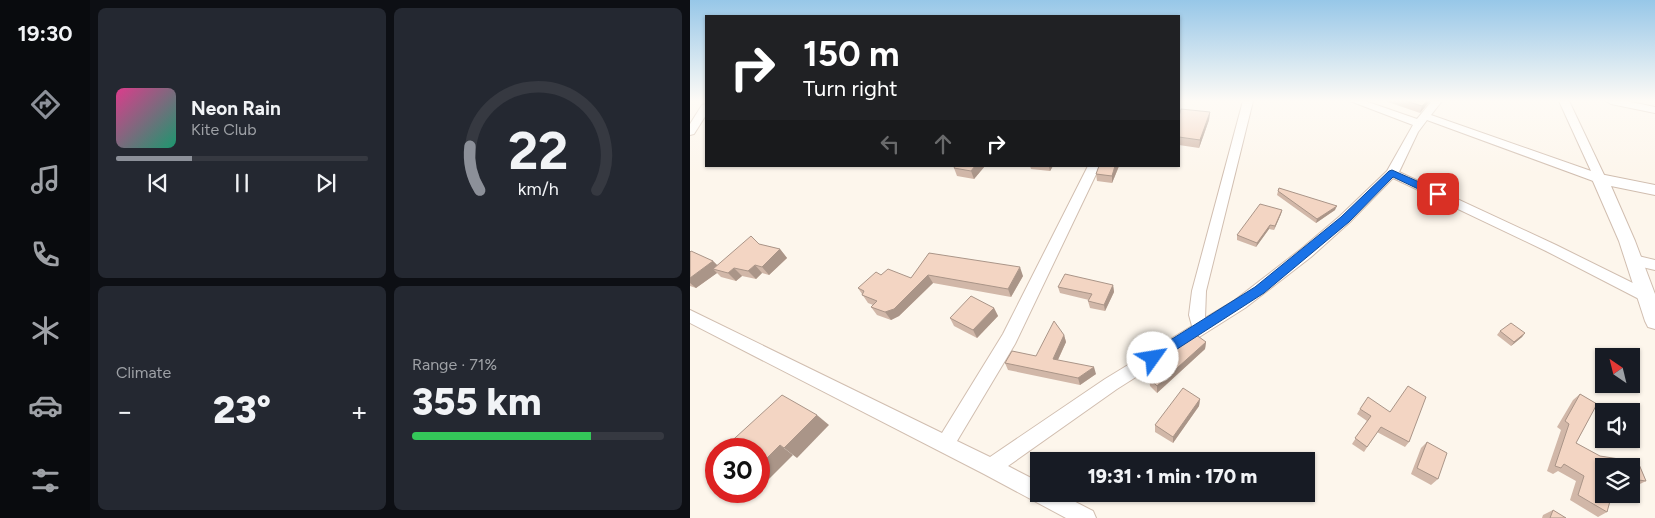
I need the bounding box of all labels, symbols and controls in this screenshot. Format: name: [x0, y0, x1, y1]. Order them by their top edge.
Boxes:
text: 19:30: [17, 20, 73, 47]
text: 150 m: [803, 33, 900, 75]
icon: right: [720, 35, 785, 100]
text: Turn right: [803, 75, 898, 102]
icon: directions: [28, 87, 63, 122]
text: Neon Rain: [191, 97, 281, 120]
text: Kite Club: [191, 120, 257, 139]
text: 22: [508, 120, 568, 182]
icon: left: [876, 130, 904, 158]
icon: ahead: [929, 130, 957, 158]
icon: right: [982, 130, 1010, 158]
icon: music: [28, 162, 63, 197]
icon: previous: [144, 169, 172, 197]
icon: pause: [228, 169, 256, 197]
icon: next: [312, 169, 340, 197]
pin: [1417, 173, 1459, 215]
text: km/h: [518, 178, 558, 199]
icon: arrive: [1424, 180, 1452, 208]
icon: phone: [28, 237, 63, 272]
icon: climate: [28, 313, 63, 348]
position arrow: [1126, 331, 1178, 383]
north arrow: [1595, 348, 1640, 392]
map controls: [1595, 348, 1640, 503]
text: Range · 71%: [412, 355, 497, 374]
text: Climate: [116, 363, 171, 382]
text: 355 km: [412, 379, 541, 425]
text: 23°: [213, 387, 271, 433]
icon: car: [28, 388, 63, 423]
text: −: [116, 394, 133, 428]
text: +: [351, 394, 368, 428]
button: sound: [1595, 403, 1640, 448]
speed limit sign: 30: [705, 438, 770, 503]
button: layers: [1595, 458, 1640, 503]
icon: filters: [28, 463, 63, 498]
text: 19:31 · 1 min · 170 m: [1088, 465, 1257, 488]

